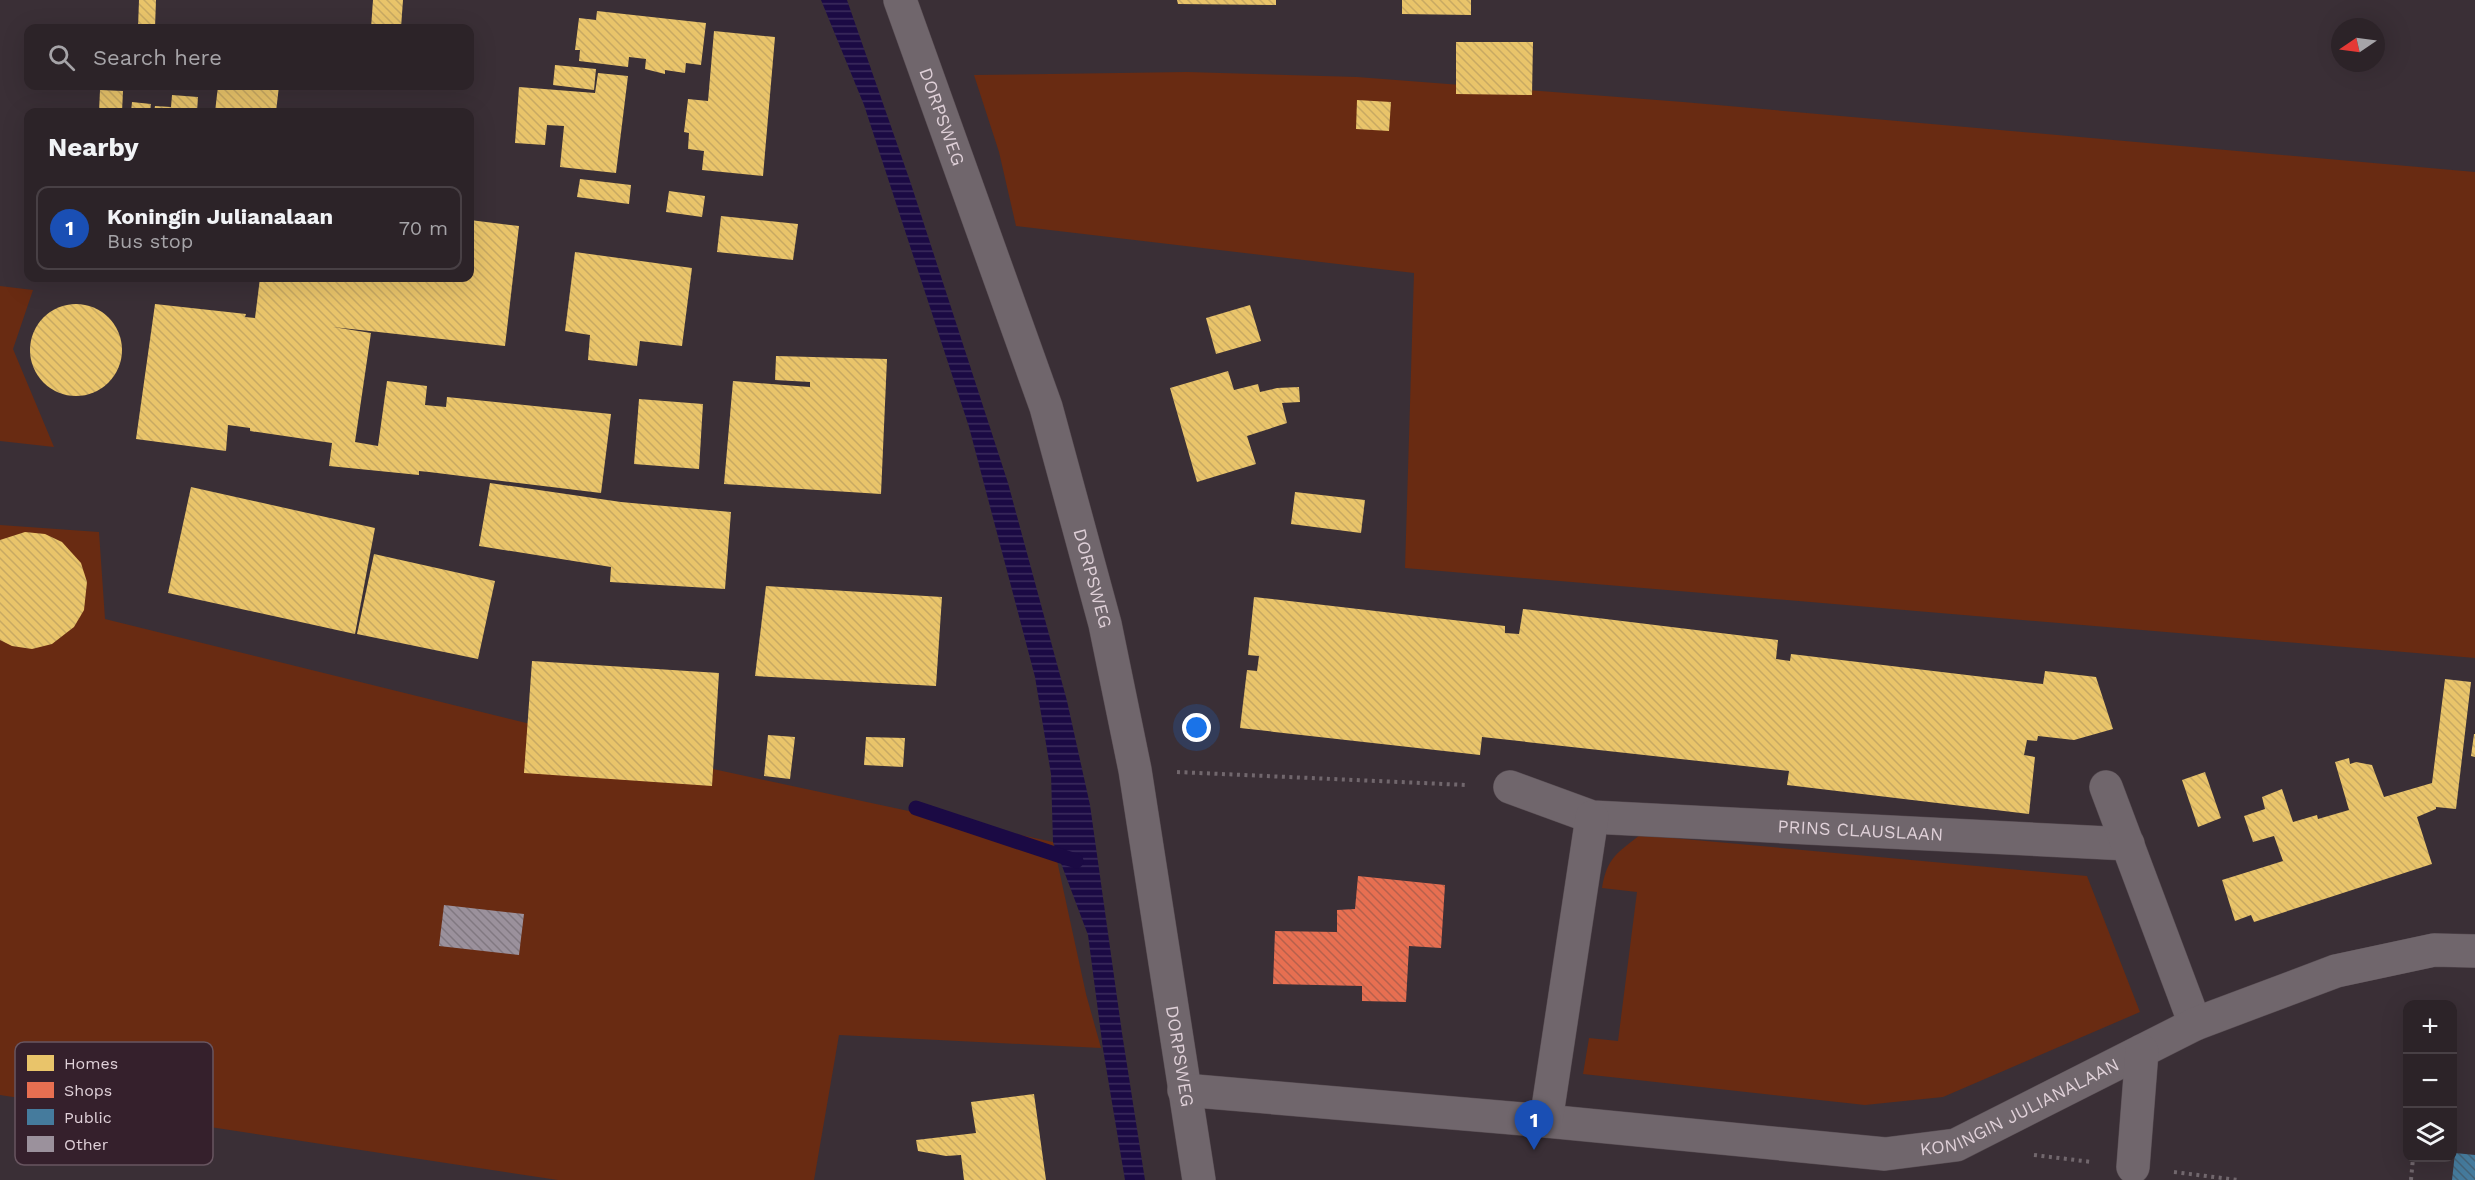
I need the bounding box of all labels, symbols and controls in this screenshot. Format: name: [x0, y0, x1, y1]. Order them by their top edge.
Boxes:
north arrow: [2331, 18, 2385, 72]
search box: [24, 24, 474, 90]
icon: search: [45, 41, 78, 74]
text: Search here: [93, 45, 222, 70]
street label: DORPSWEG: [915, 65, 970, 168]
text: Nearby: [48, 132, 139, 162]
text: Koningin Julianalaan: [107, 204, 333, 229]
text: 1: [65, 216, 74, 240]
text: 70 m: [399, 216, 448, 240]
text: Bus stop: [107, 229, 193, 253]
street label: DORPSWEG: [1070, 526, 1117, 630]
your location: [1182, 713, 1211, 742]
street label: PRINS CLAUSLAAN: [1777, 815, 1944, 845]
map controls: [2403, 1000, 2457, 1162]
button: +: [2403, 1000, 2457, 1054]
street label: DORPSWEG: [1162, 1004, 1198, 1108]
legend: [15, 1042, 213, 1165]
street label: KONINGIN JULIANALAAN: [1919, 1053, 2122, 1159]
text: Homes: [64, 1054, 118, 1073]
button: −: [2403, 1054, 2457, 1108]
text: Shops: [64, 1081, 112, 1100]
pin: 1: [1514, 1100, 1553, 1150]
text: Public: [64, 1108, 112, 1127]
button: layers: [2403, 1108, 2457, 1162]
text: Other: [64, 1135, 109, 1154]

